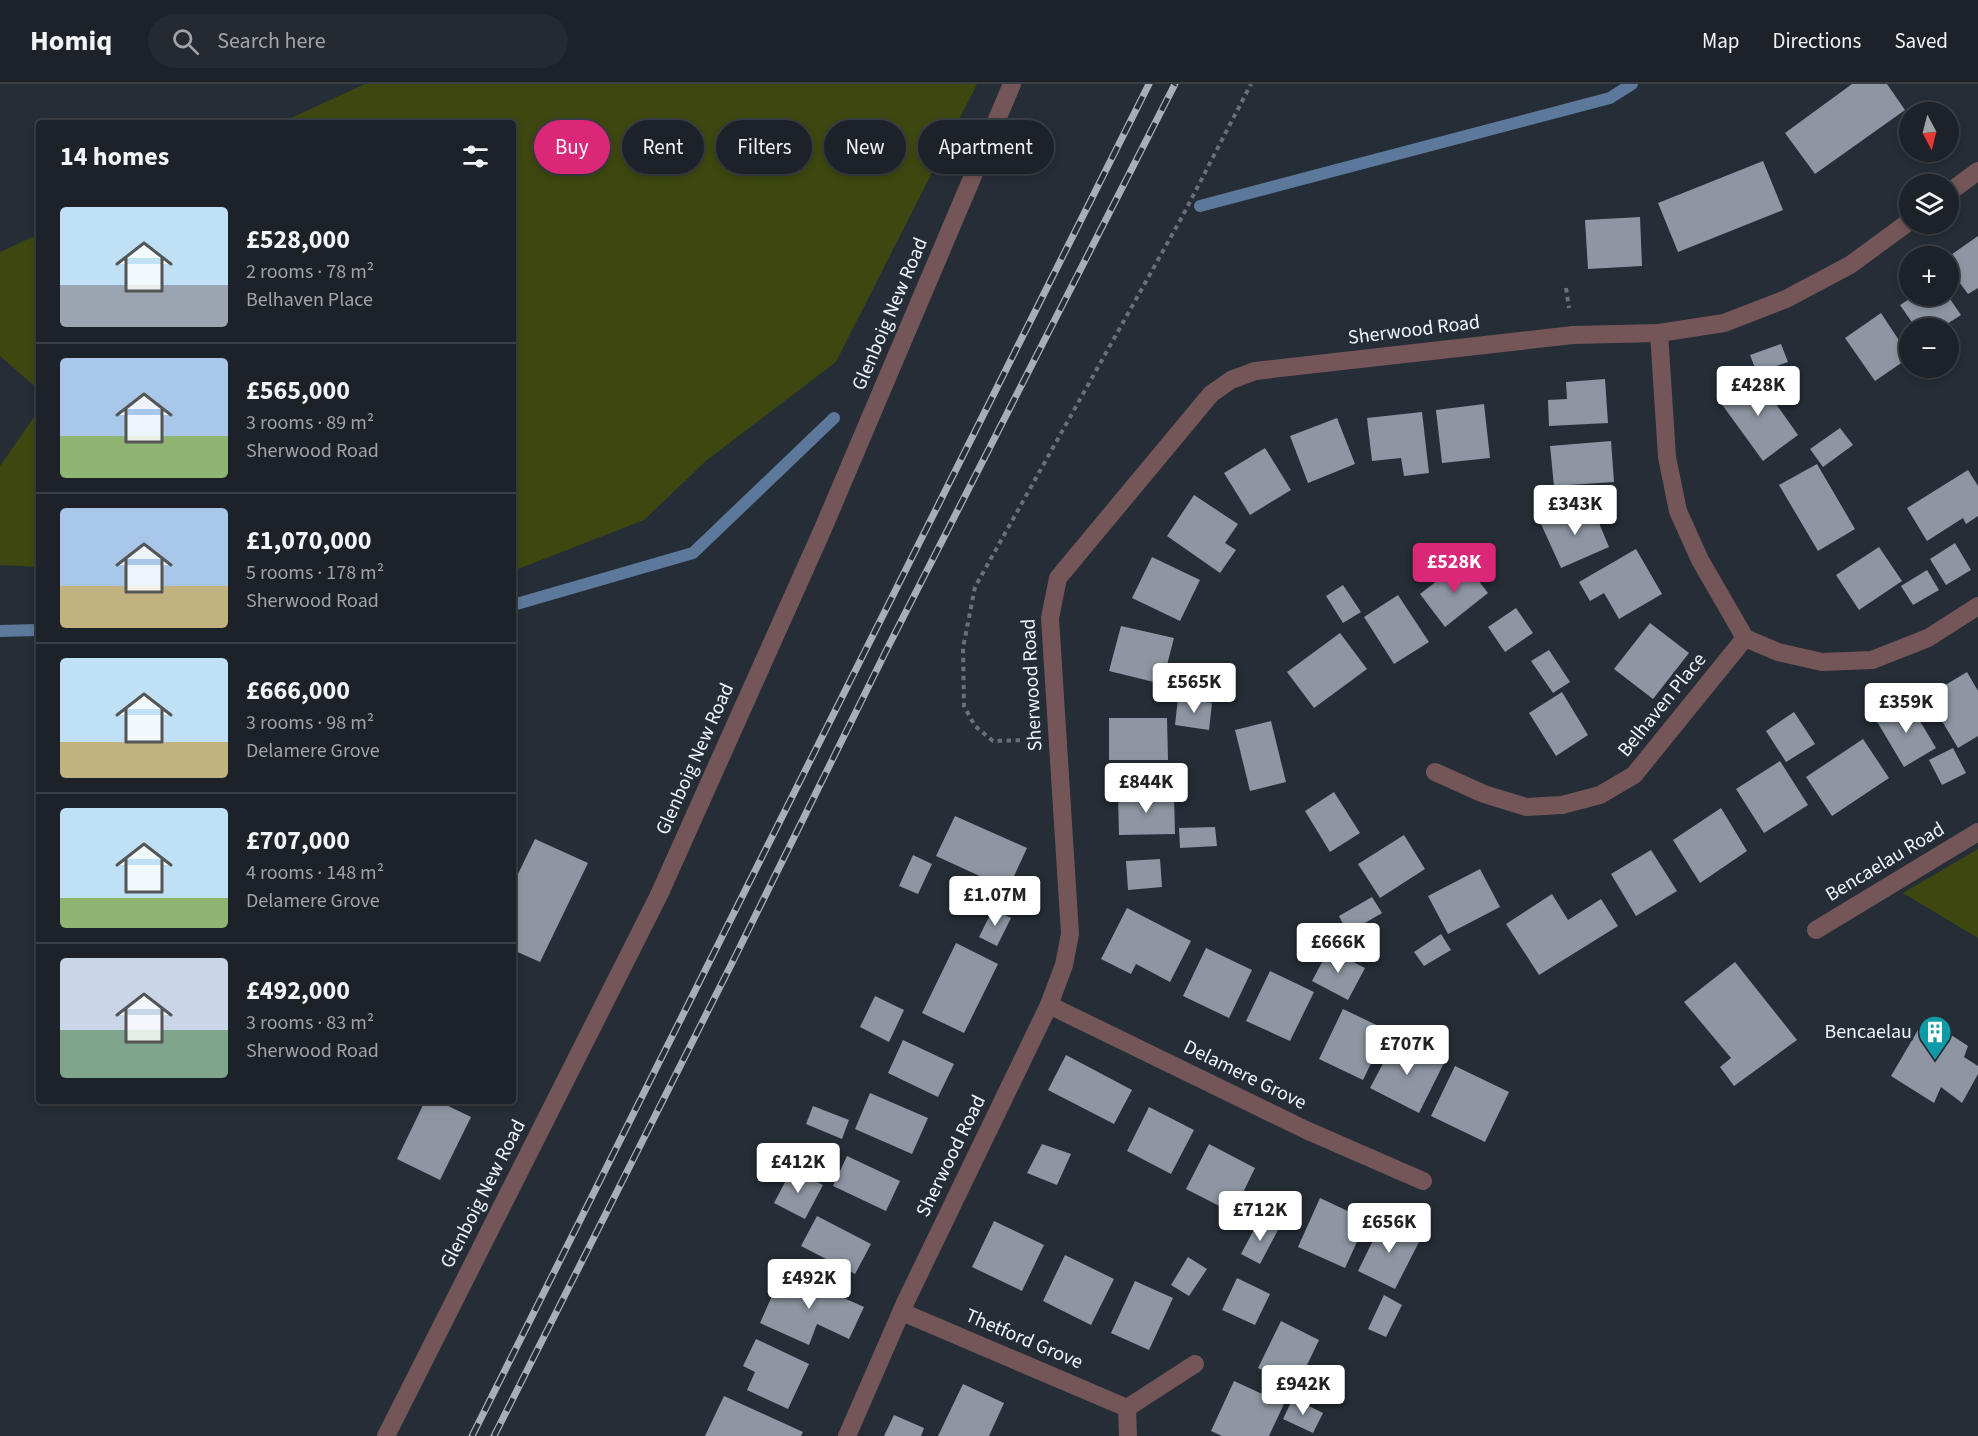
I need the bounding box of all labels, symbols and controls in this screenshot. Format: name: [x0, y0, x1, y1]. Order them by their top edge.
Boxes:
search box: [148, 14, 568, 68]
text: Homiq: [30, 21, 112, 61]
icon: search: [169, 25, 202, 58]
text: Search here: [217, 25, 326, 57]
text: Map: [1702, 26, 1740, 56]
text: Directions: [1773, 26, 1861, 56]
text: Saved: [1894, 26, 1948, 56]
north arrow: [1899, 102, 1959, 162]
map controls: [1899, 102, 1959, 378]
chip: Buy: [534, 120, 610, 174]
chip: Rent: [622, 120, 704, 174]
chip: Filters: [716, 120, 812, 174]
chip: New: [824, 120, 906, 174]
chip: Apartment: [918, 120, 1054, 174]
text: 14 homes: [60, 138, 169, 175]
icon: filters: [459, 140, 492, 173]
button: layers: [1899, 174, 1959, 234]
text: £528,000: [246, 221, 350, 258]
icon: home: [108, 231, 180, 303]
street label: Glenboig New Road: [845, 233, 935, 395]
button: +: [1899, 246, 1959, 306]
text: 2 rooms · 78 m²: [246, 258, 374, 286]
text: Belhaven Place: [246, 286, 373, 314]
street label: Sherwood Road: [1346, 308, 1482, 352]
button: −: [1899, 318, 1959, 378]
pin: £428K: [1716, 366, 1800, 417]
text: £428K: [1731, 371, 1785, 399]
text: £565,000: [246, 372, 350, 409]
icon: home: [108, 382, 180, 454]
text: 3 rooms · 89 m²: [246, 409, 374, 437]
text: Sherwood Road: [246, 437, 379, 465]
pin: £343K: [1533, 485, 1617, 536]
text: £343K: [1548, 490, 1602, 518]
text: £1,070,000: [246, 522, 371, 559]
icon: home: [108, 532, 180, 604]
pin: £528K: [1412, 543, 1496, 594]
text: £528K: [1427, 548, 1481, 576]
text: 5 rooms · 178 m²: [246, 559, 384, 587]
text: Sherwood Road: [246, 587, 379, 615]
street label: Sherwood Road: [1015, 618, 1049, 752]
street label: Belhaven Place: [1611, 647, 1713, 763]
pin: £565K: [1152, 663, 1236, 714]
text: £565K: [1167, 668, 1221, 696]
text: £666,000: [246, 672, 350, 709]
street label: Glenboig New Road: [649, 679, 741, 839]
icon: home: [108, 682, 180, 754]
pin: £359K: [1864, 683, 1948, 734]
text: £359K: [1879, 688, 1933, 716]
text: 3 rooms · 98 m²: [246, 709, 374, 737]
text: Delamere Grove: [246, 737, 380, 765]
pin: £844K: [1104, 763, 1188, 814]
text: £844K: [1119, 768, 1173, 796]
street label: Bencaelau Road: [1820, 815, 1950, 909]
text: £707,000: [246, 822, 350, 859]
icon: home: [108, 832, 180, 904]
text: 4 rooms · 148 m²: [246, 859, 384, 887]
pin: £1.07M: [946, 876, 1044, 927]
text: £1.07M: [963, 881, 1027, 909]
text: Delamere Grove: [246, 887, 380, 915]
pin: £666K: [1296, 923, 1380, 974]
text: £666K: [1311, 928, 1365, 956]
text: £492,000: [246, 972, 350, 1009]
icon: home: [108, 982, 180, 1054]
text: 3 rooms · 83 m²: [246, 1009, 374, 1037]
building icon: Bencaelau: [1917, 1014, 1953, 1061]
place label: Bencaelau: [1824, 1018, 1912, 1046]
pin: £707K: [1365, 1025, 1449, 1076]
text: £707K: [1380, 1030, 1434, 1058]
street label: Delamere Grove: [1179, 1033, 1311, 1117]
text: Sherwood Road: [246, 1037, 379, 1065]
street label: Sherwood Road: [909, 1090, 993, 1222]
street label: Glenboig New Road: [433, 1115, 533, 1273]
pin: £412K: [756, 1143, 840, 1194]
text: £412K: [771, 1148, 825, 1176]
pin: £712K: [1218, 1191, 1302, 1242]
text: £712K: [1233, 1196, 1287, 1224]
pin: £656K: [1347, 1203, 1431, 1254]
text: £656K: [1362, 1208, 1416, 1236]
pin: £492K: [767, 1259, 851, 1310]
text: £492K: [782, 1264, 836, 1292]
street label: Thetford Grove: [961, 1302, 1087, 1376]
pin: £942K: [1261, 1365, 1345, 1416]
text: £942K: [1276, 1370, 1330, 1398]

